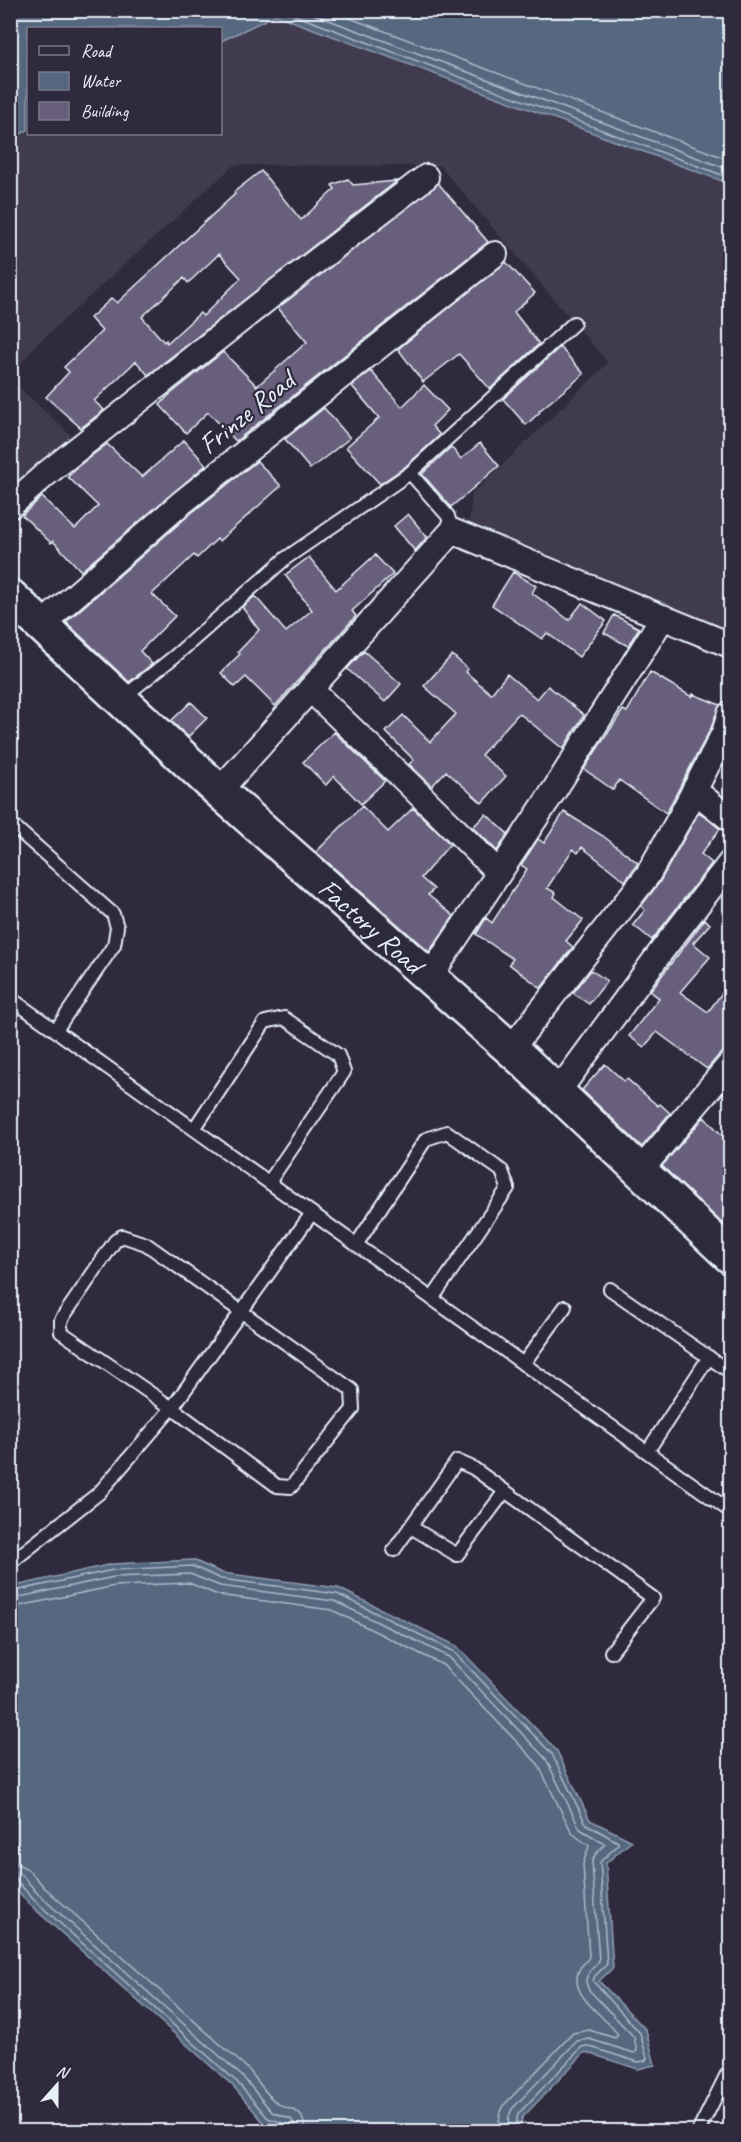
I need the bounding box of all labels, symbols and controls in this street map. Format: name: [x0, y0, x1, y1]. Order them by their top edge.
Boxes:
legend: [27, 27, 222, 135]
text: Road: [81, 40, 114, 62]
text: Water: [81, 70, 122, 92]
text: Building: [81, 100, 130, 122]
street label: Frinze Road: [191, 361, 304, 462]
street label: Factory Road: [311, 871, 433, 984]
north arrow: [27, 2055, 87, 2115]
text: N: [54, 2061, 73, 2084]

